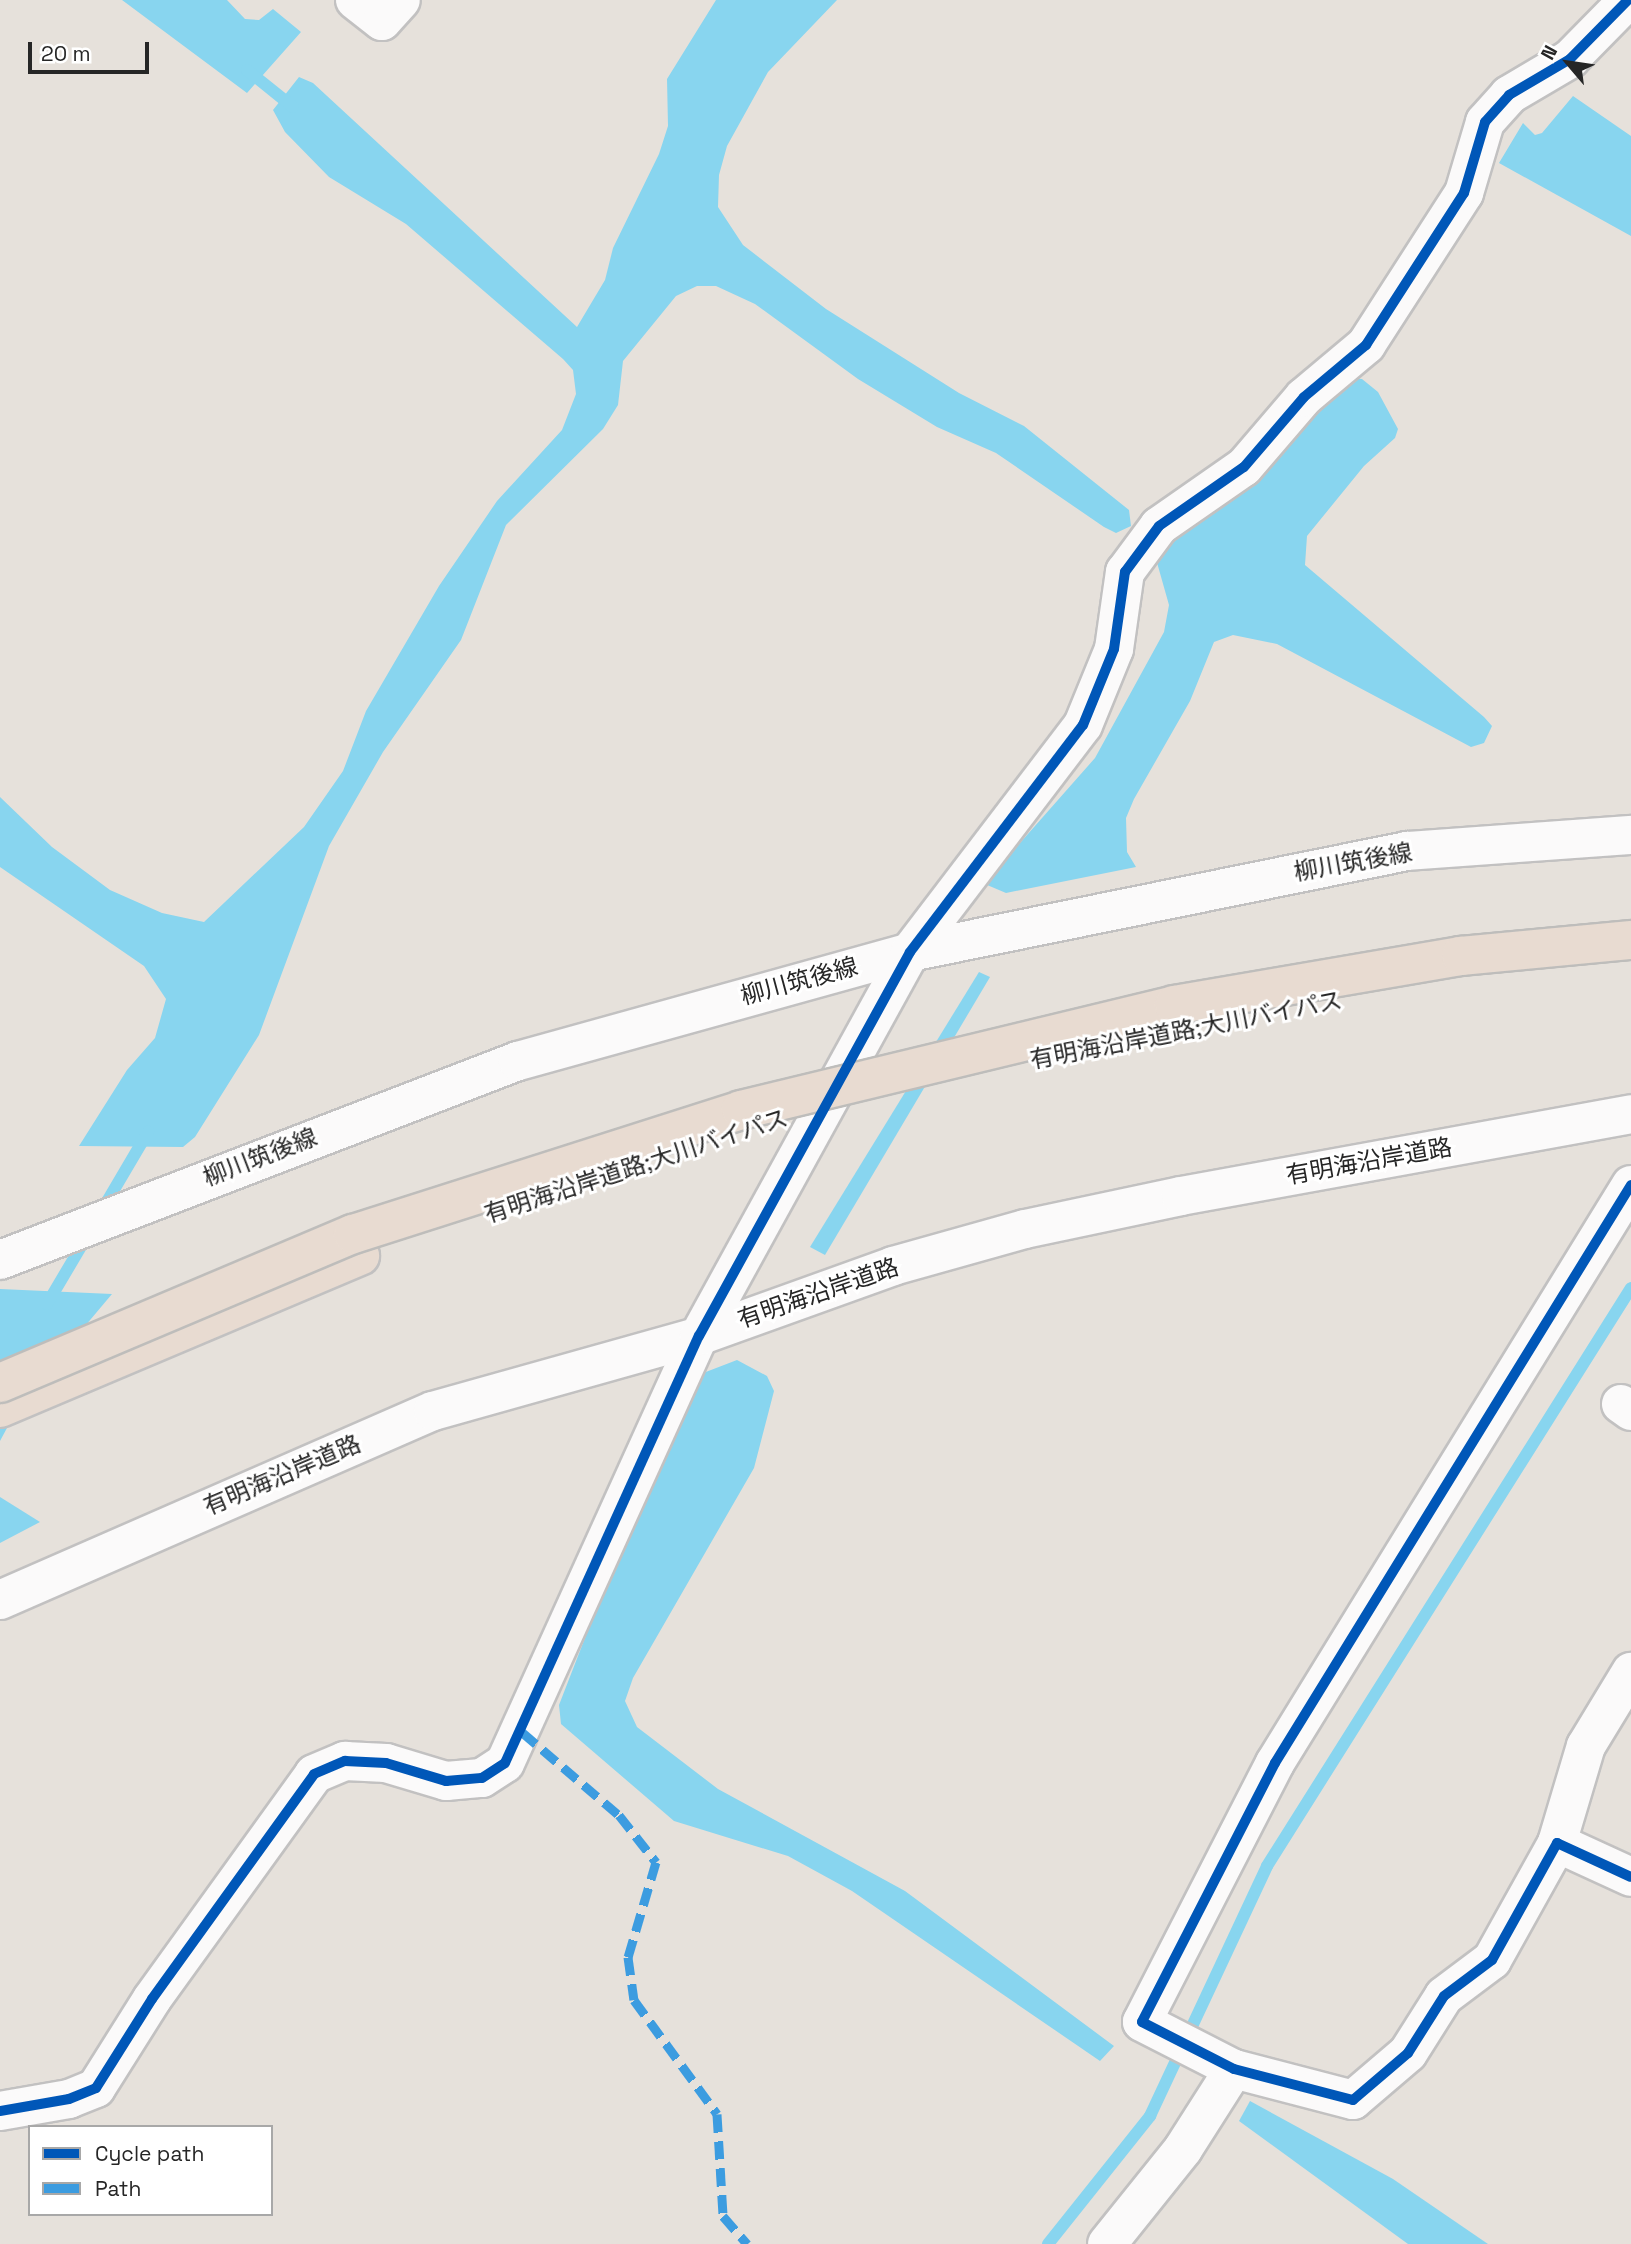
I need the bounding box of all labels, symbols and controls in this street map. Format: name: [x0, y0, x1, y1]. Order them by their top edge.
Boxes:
scale bar: [32, 28, 152, 72]
north arrow: [1533, 28, 1603, 98]
text: 20 m: [41, 40, 91, 67]
text: N: [1535, 41, 1563, 64]
street label: 柳川筑後線: [1291, 837, 1415, 887]
street label: 柳川筑後線: [737, 952, 861, 1010]
street label: 有明海沿岸道路;大川バイパス: [1027, 986, 1345, 1074]
street label: 有明海沿岸道路;大川バイパス: [480, 1103, 792, 1229]
street label: 柳川筑後線: [199, 1122, 321, 1192]
street label: 有明海沿岸道路: [1284, 1132, 1454, 1190]
street label: 有明海沿岸道路: [734, 1252, 902, 1334]
street label: 有明海沿岸道路: [199, 1429, 365, 1521]
legend: [28, 2125, 273, 2216]
text: Cycle path: [95, 2140, 204, 2167]
text: Path: [95, 2175, 141, 2202]

